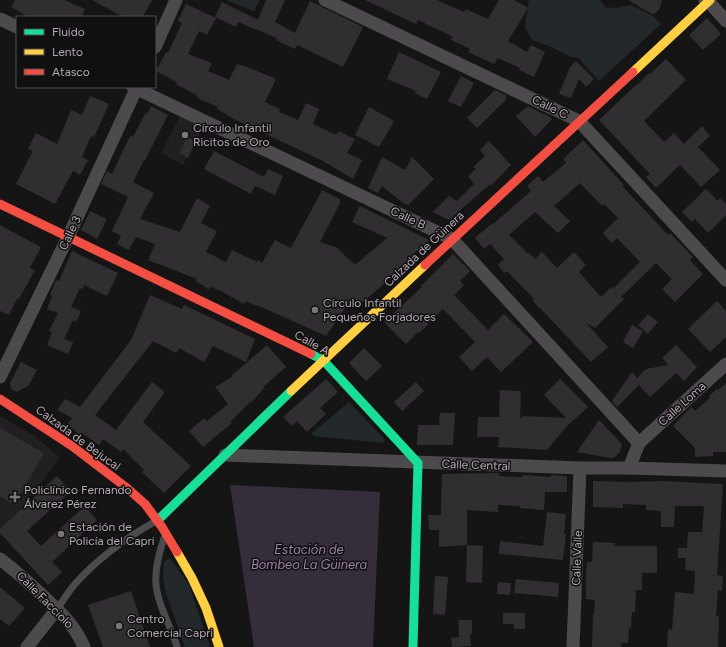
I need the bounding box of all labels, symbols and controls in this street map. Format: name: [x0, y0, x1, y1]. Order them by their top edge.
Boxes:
legend: [16, 16, 156, 88]
text: Fluido: [52, 25, 85, 39]
text: Lento: [52, 45, 83, 59]
text: Atasco: [52, 65, 90, 79]
street label: Calle C: [530, 92, 571, 122]
place label: Círculo Infantil Ricitos de Oro: [193, 121, 271, 149]
marker: Círculo Infantil Ricitos de Oro: [180, 130, 190, 140]
street label: Calle B: [388, 204, 428, 232]
street label: Calzada de Güinera: [381, 208, 467, 290]
street label: Calle 3: [56, 214, 84, 252]
place label: Círculo Infantil Pequeños Forjadores: [323, 296, 436, 324]
marker: Círculo Infantil Pequeños Forjadores: [310, 305, 320, 315]
street label: Calle A: [292, 328, 332, 358]
street label: Calle Loma: [655, 379, 709, 429]
street label: Calzada de Bejucal: [33, 403, 123, 473]
street label: Calle Central: [441, 457, 511, 473]
place label: Policlínico Fernando Álvarez Pérez: [24, 483, 132, 511]
marker: Policlínico Fernando Álvarez Pérez: [9, 491, 21, 503]
place label: Estación de Policía del Capri: [69, 520, 154, 548]
marker: Estación de Policía del Capri: [56, 529, 66, 539]
street label: Calle Valle: [569, 530, 585, 586]
water label: Estación de Bombeo La Güinera: [251, 542, 367, 572]
street label: Calle Facciolo: [14, 569, 76, 631]
place label: Centro Comercial Capri: [127, 612, 213, 640]
marker: Centro Comercial Capri: [114, 621, 124, 631]

